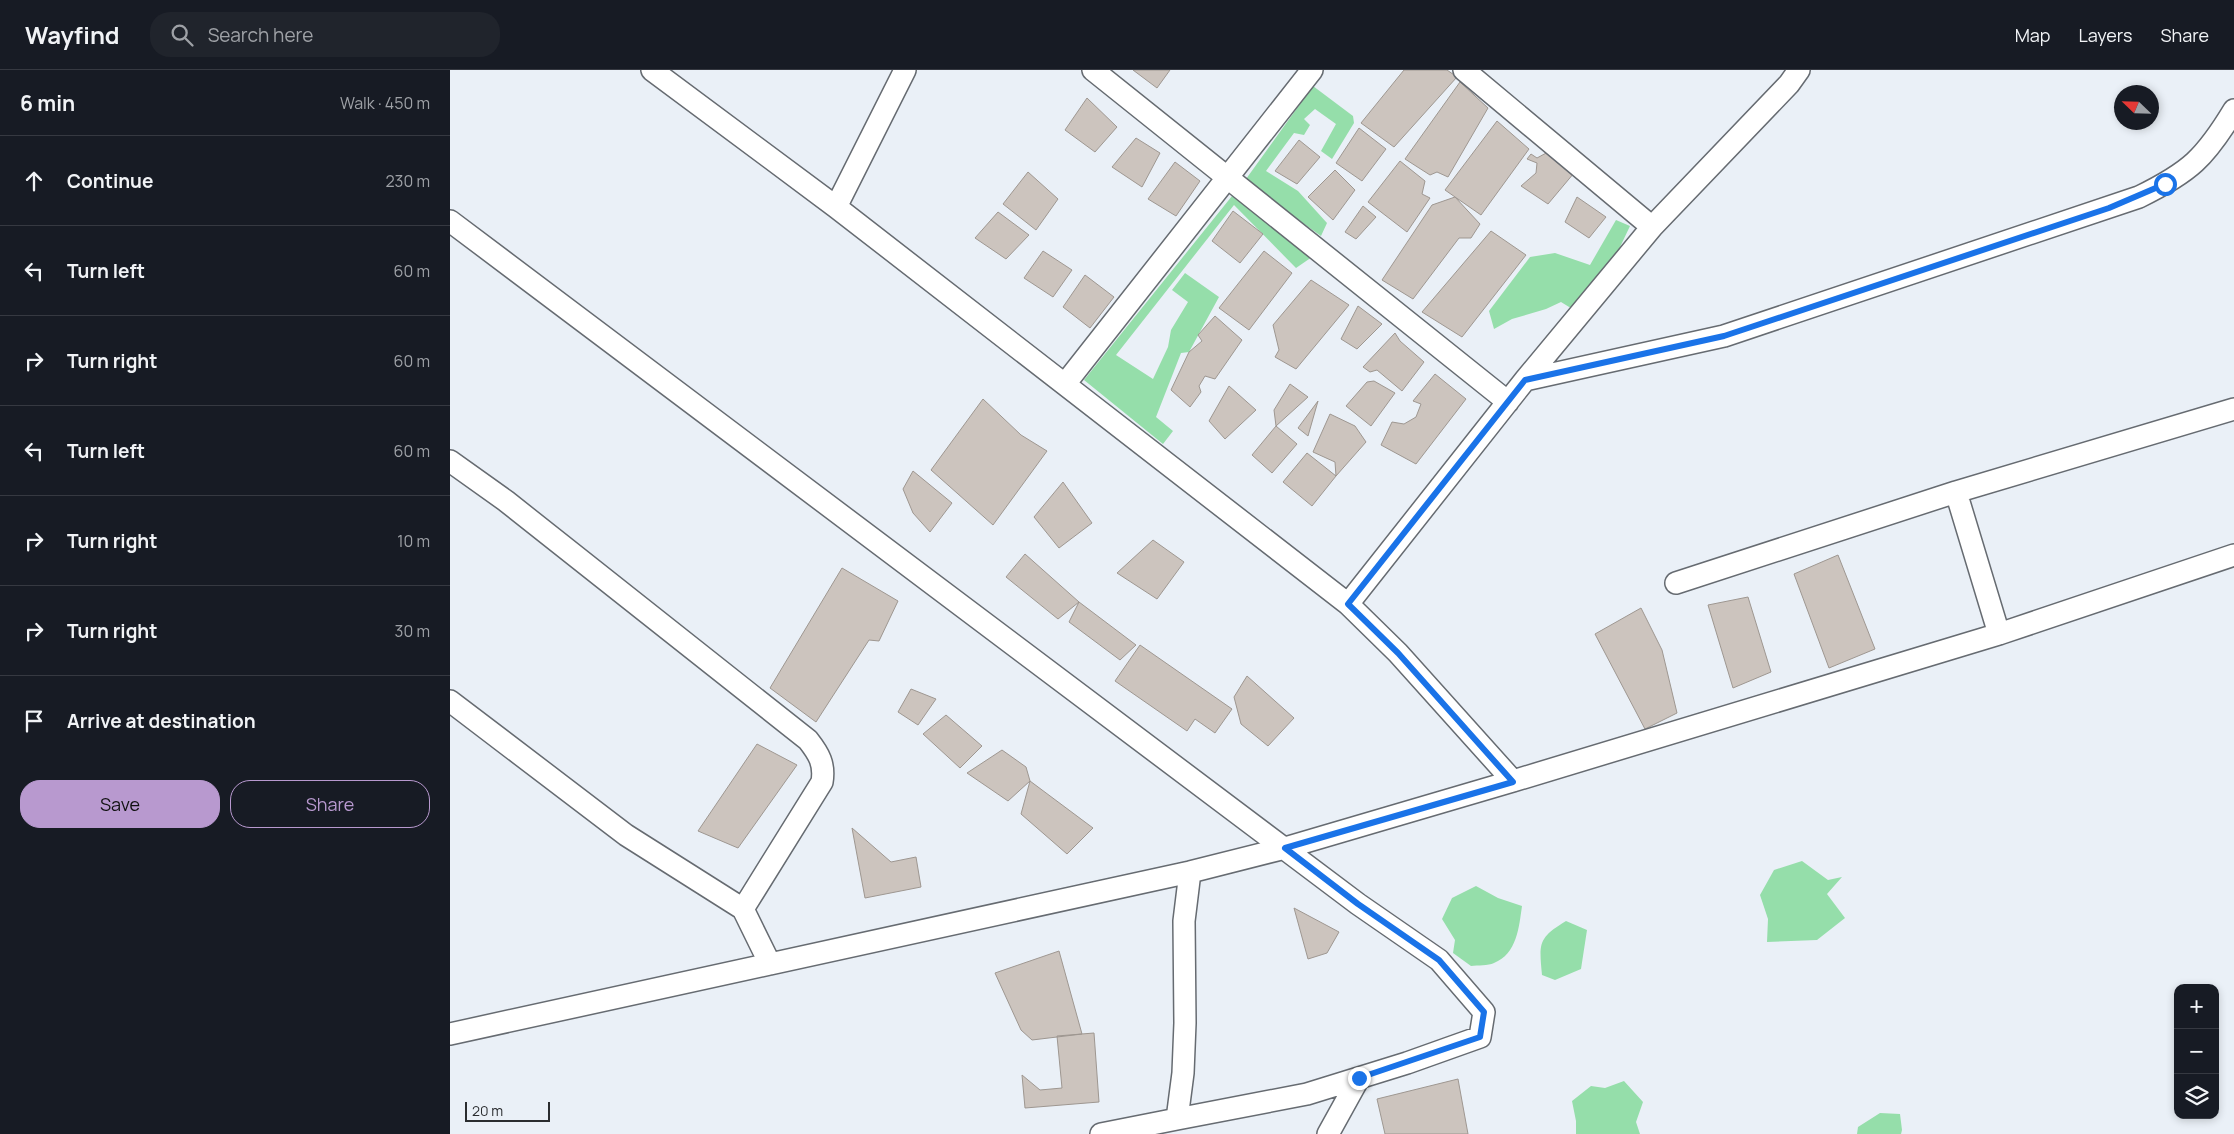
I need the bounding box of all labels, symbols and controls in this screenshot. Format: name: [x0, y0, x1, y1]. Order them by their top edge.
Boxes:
search box: [150, 12, 500, 57]
text: Wayfind: [25, 18, 120, 51]
icon: search: [168, 21, 196, 49]
text: Search here: [208, 22, 313, 48]
text: Map: [2015, 23, 2050, 47]
text: Layers: [2078, 23, 2132, 47]
text: Share: [2160, 23, 2209, 47]
north arrow: [2114, 85, 2159, 130]
text: 6 min: [20, 89, 75, 117]
text: Walk · 450 m: [340, 92, 430, 114]
icon: ahead: [20, 167, 48, 195]
text: Continue: [67, 168, 153, 194]
text: 230 m: [386, 170, 430, 192]
route start: [2154, 173, 2177, 196]
icon: left: [20, 257, 48, 285]
text: Turn left: [67, 258, 145, 284]
text: 60 m: [394, 260, 430, 282]
icon: right: [20, 347, 48, 375]
text: Turn right: [67, 348, 157, 374]
text: 60 m: [394, 350, 430, 372]
icon: left: [20, 437, 48, 465]
text: Turn left: [67, 438, 145, 464]
text: 60 m: [394, 440, 430, 462]
icon: right: [20, 527, 48, 555]
text: Turn right: [67, 528, 157, 554]
text: 10 m: [397, 530, 430, 552]
icon: right: [20, 617, 48, 645]
text: Turn right: [67, 618, 157, 644]
text: 30 m: [395, 620, 430, 642]
icon: arrive: [20, 707, 48, 735]
text: Arrive at destination: [67, 708, 256, 734]
button: Save: [20, 780, 220, 828]
button: Share: [230, 780, 430, 828]
map controls: [2174, 984, 2219, 1119]
button: +: [2174, 984, 2219, 1029]
button: −: [2174, 1029, 2219, 1074]
route end: [1348, 1067, 1371, 1090]
button: layers: [2174, 1074, 2219, 1119]
scale bar: [465, 1099, 550, 1122]
text: 20 m: [472, 1101, 503, 1120]

